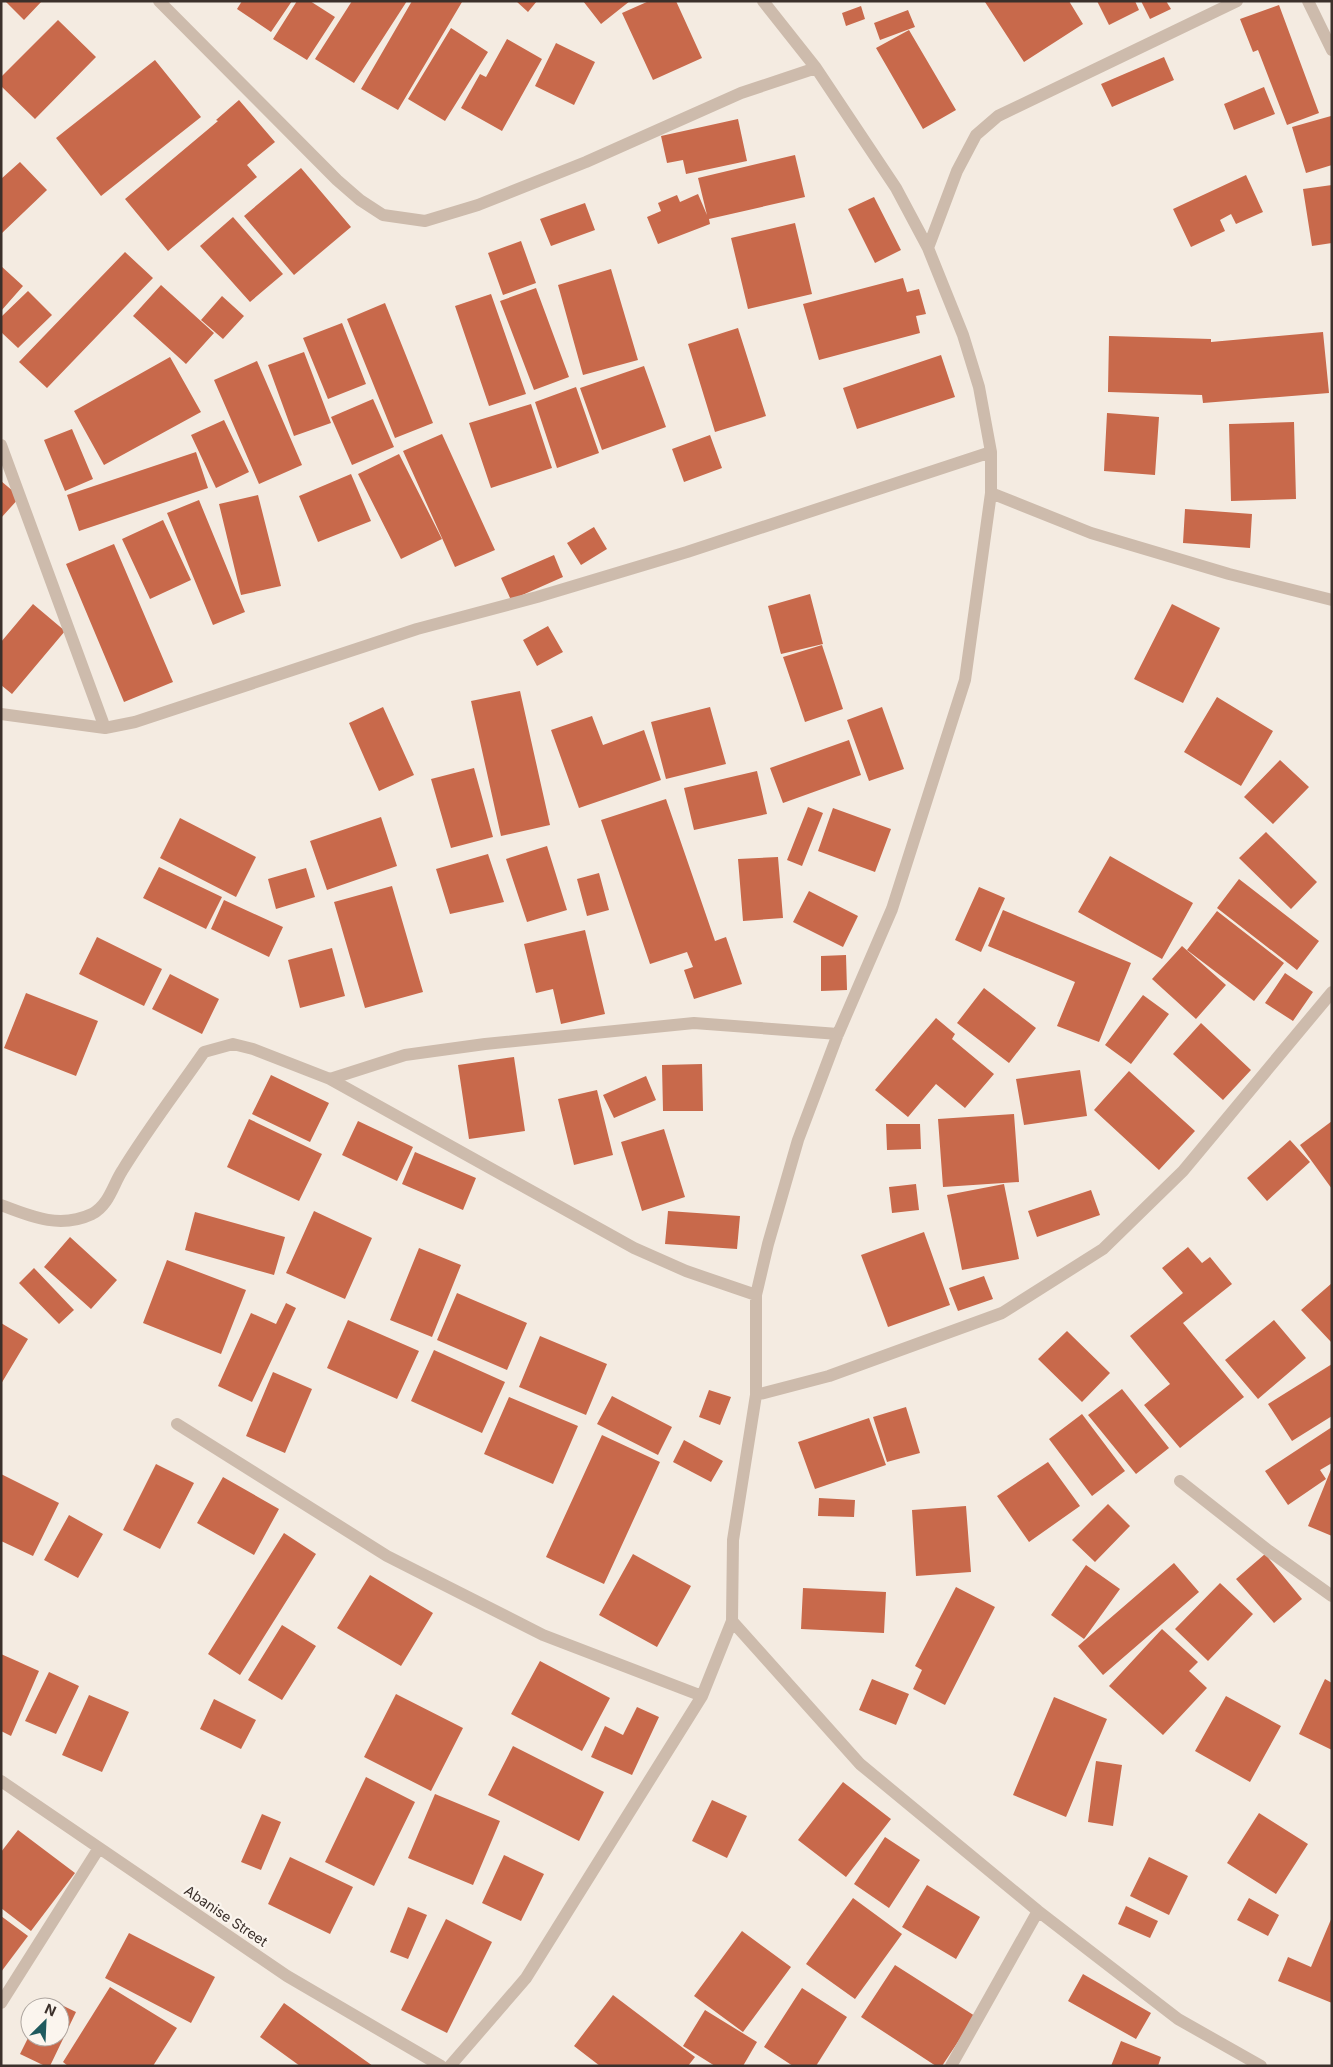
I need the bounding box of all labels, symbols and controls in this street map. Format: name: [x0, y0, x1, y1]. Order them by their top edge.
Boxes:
street label: Abanise Street: [181, 1881, 272, 1950]
north arrow: [20, 1997, 70, 2047]
text: N: [42, 2000, 59, 2020]

